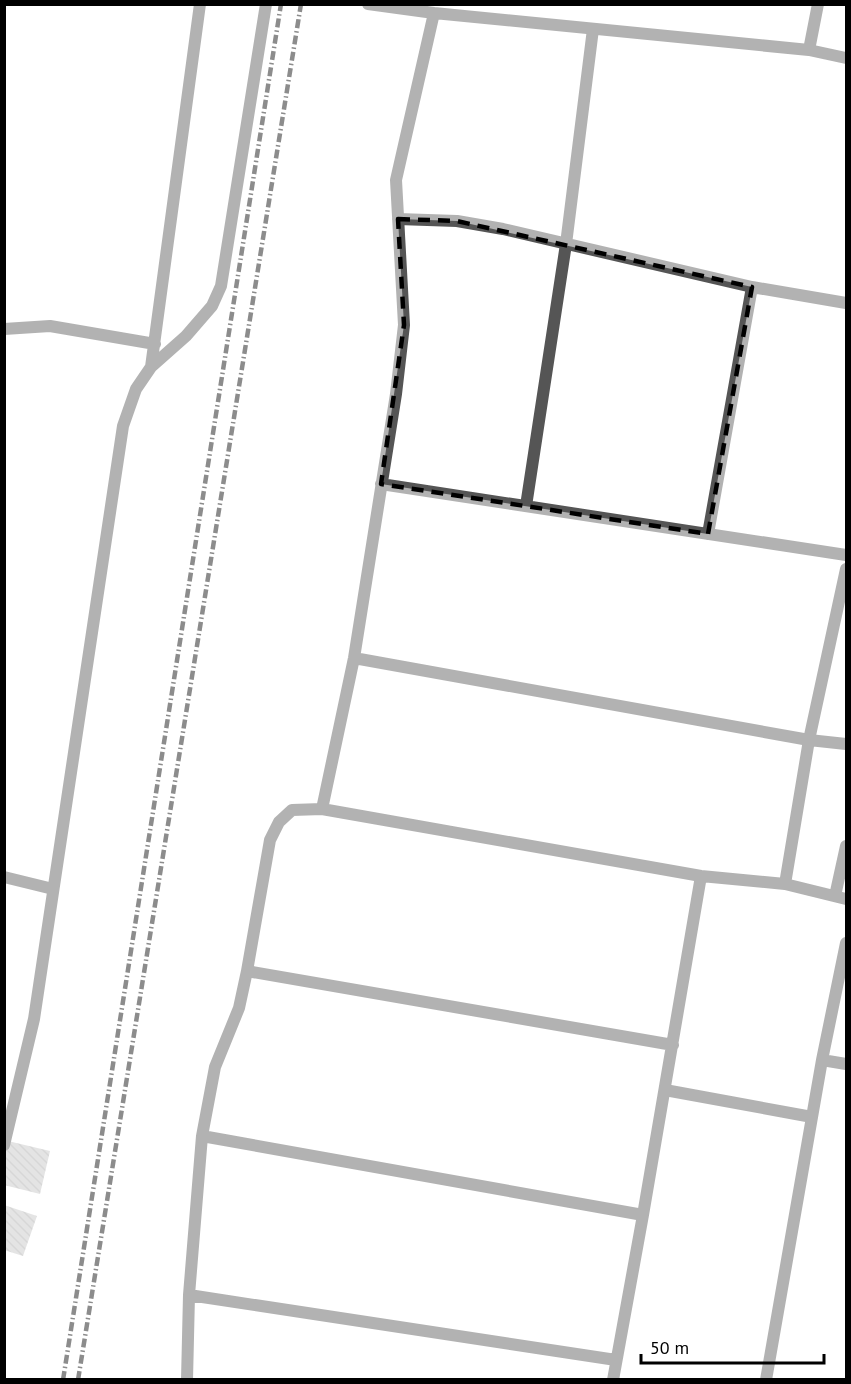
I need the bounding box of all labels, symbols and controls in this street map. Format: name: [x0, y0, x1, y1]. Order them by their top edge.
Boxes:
scale bar: [641, 1327, 824, 1365]
text: 50 m: [650, 1336, 689, 1359]

